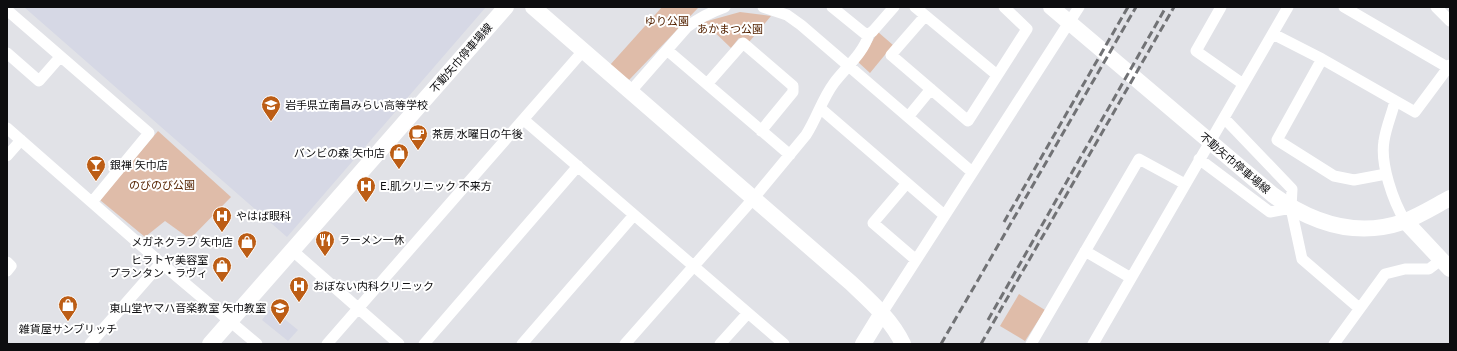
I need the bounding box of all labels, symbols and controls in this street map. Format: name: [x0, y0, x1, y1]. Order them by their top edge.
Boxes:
park label: ゆり公園: [645, 14, 689, 27]
street label: 不動矢巾停車場線: [427, 20, 494, 95]
park label: あかまつ公園: [697, 22, 763, 35]
school or university icon: 岩手県立南昌みらい高等学校: [260, 94, 282, 122]
place label: 岩手県立南昌みらい高等学校: [285, 98, 428, 111]
cafe icon: 茶房 水曜日の午後: [407, 123, 429, 151]
place label: 茶房 水曜日の午後: [432, 127, 523, 140]
street label: 不動矢巾停車場線: [1197, 129, 1273, 196]
shop icon: バンビの森 矢巾店: [388, 142, 410, 170]
place label: バンビの森 矢巾店: [294, 146, 385, 159]
bar icon: 銀禅 矢巾店: [85, 154, 107, 182]
place label: 銀禅 矢巾店: [110, 158, 168, 171]
hospital icon: E.肌クリニック 不来方: [355, 175, 377, 203]
park label: のびのび公園: [129, 178, 195, 191]
place label: E.肌クリニック 不来方: [380, 179, 492, 192]
hospital icon: やはば眼科: [211, 205, 233, 233]
place label: やはば眼科: [236, 209, 291, 222]
restaurant icon: ラーメン一休: [314, 229, 336, 257]
shop icon: メガネクラブ 矢巾店: [236, 231, 258, 259]
place label: ラーメン一休: [339, 233, 405, 246]
place label: メガネクラブ 矢巾店: [131, 235, 233, 248]
place label: ヒラトヤ美容室 プランタン・ラヴィ: [109, 253, 208, 279]
shop icon: ヒラトヤ美容室 プランタン・ラヴィ: [211, 255, 233, 283]
hospital icon: おぼない内科クリニック: [288, 275, 310, 303]
place label: おぼない内科クリニック: [313, 279, 434, 292]
shop icon: 雑貨屋サンブリッチ: [57, 294, 79, 322]
school or university icon: 東山堂ヤマハ音楽教室 矢巾教室: [269, 297, 291, 325]
place label: 東山堂ヤマハ音楽教室 矢巾教室: [109, 301, 266, 314]
place label: 雑貨屋サンブリッチ: [19, 322, 117, 335]

